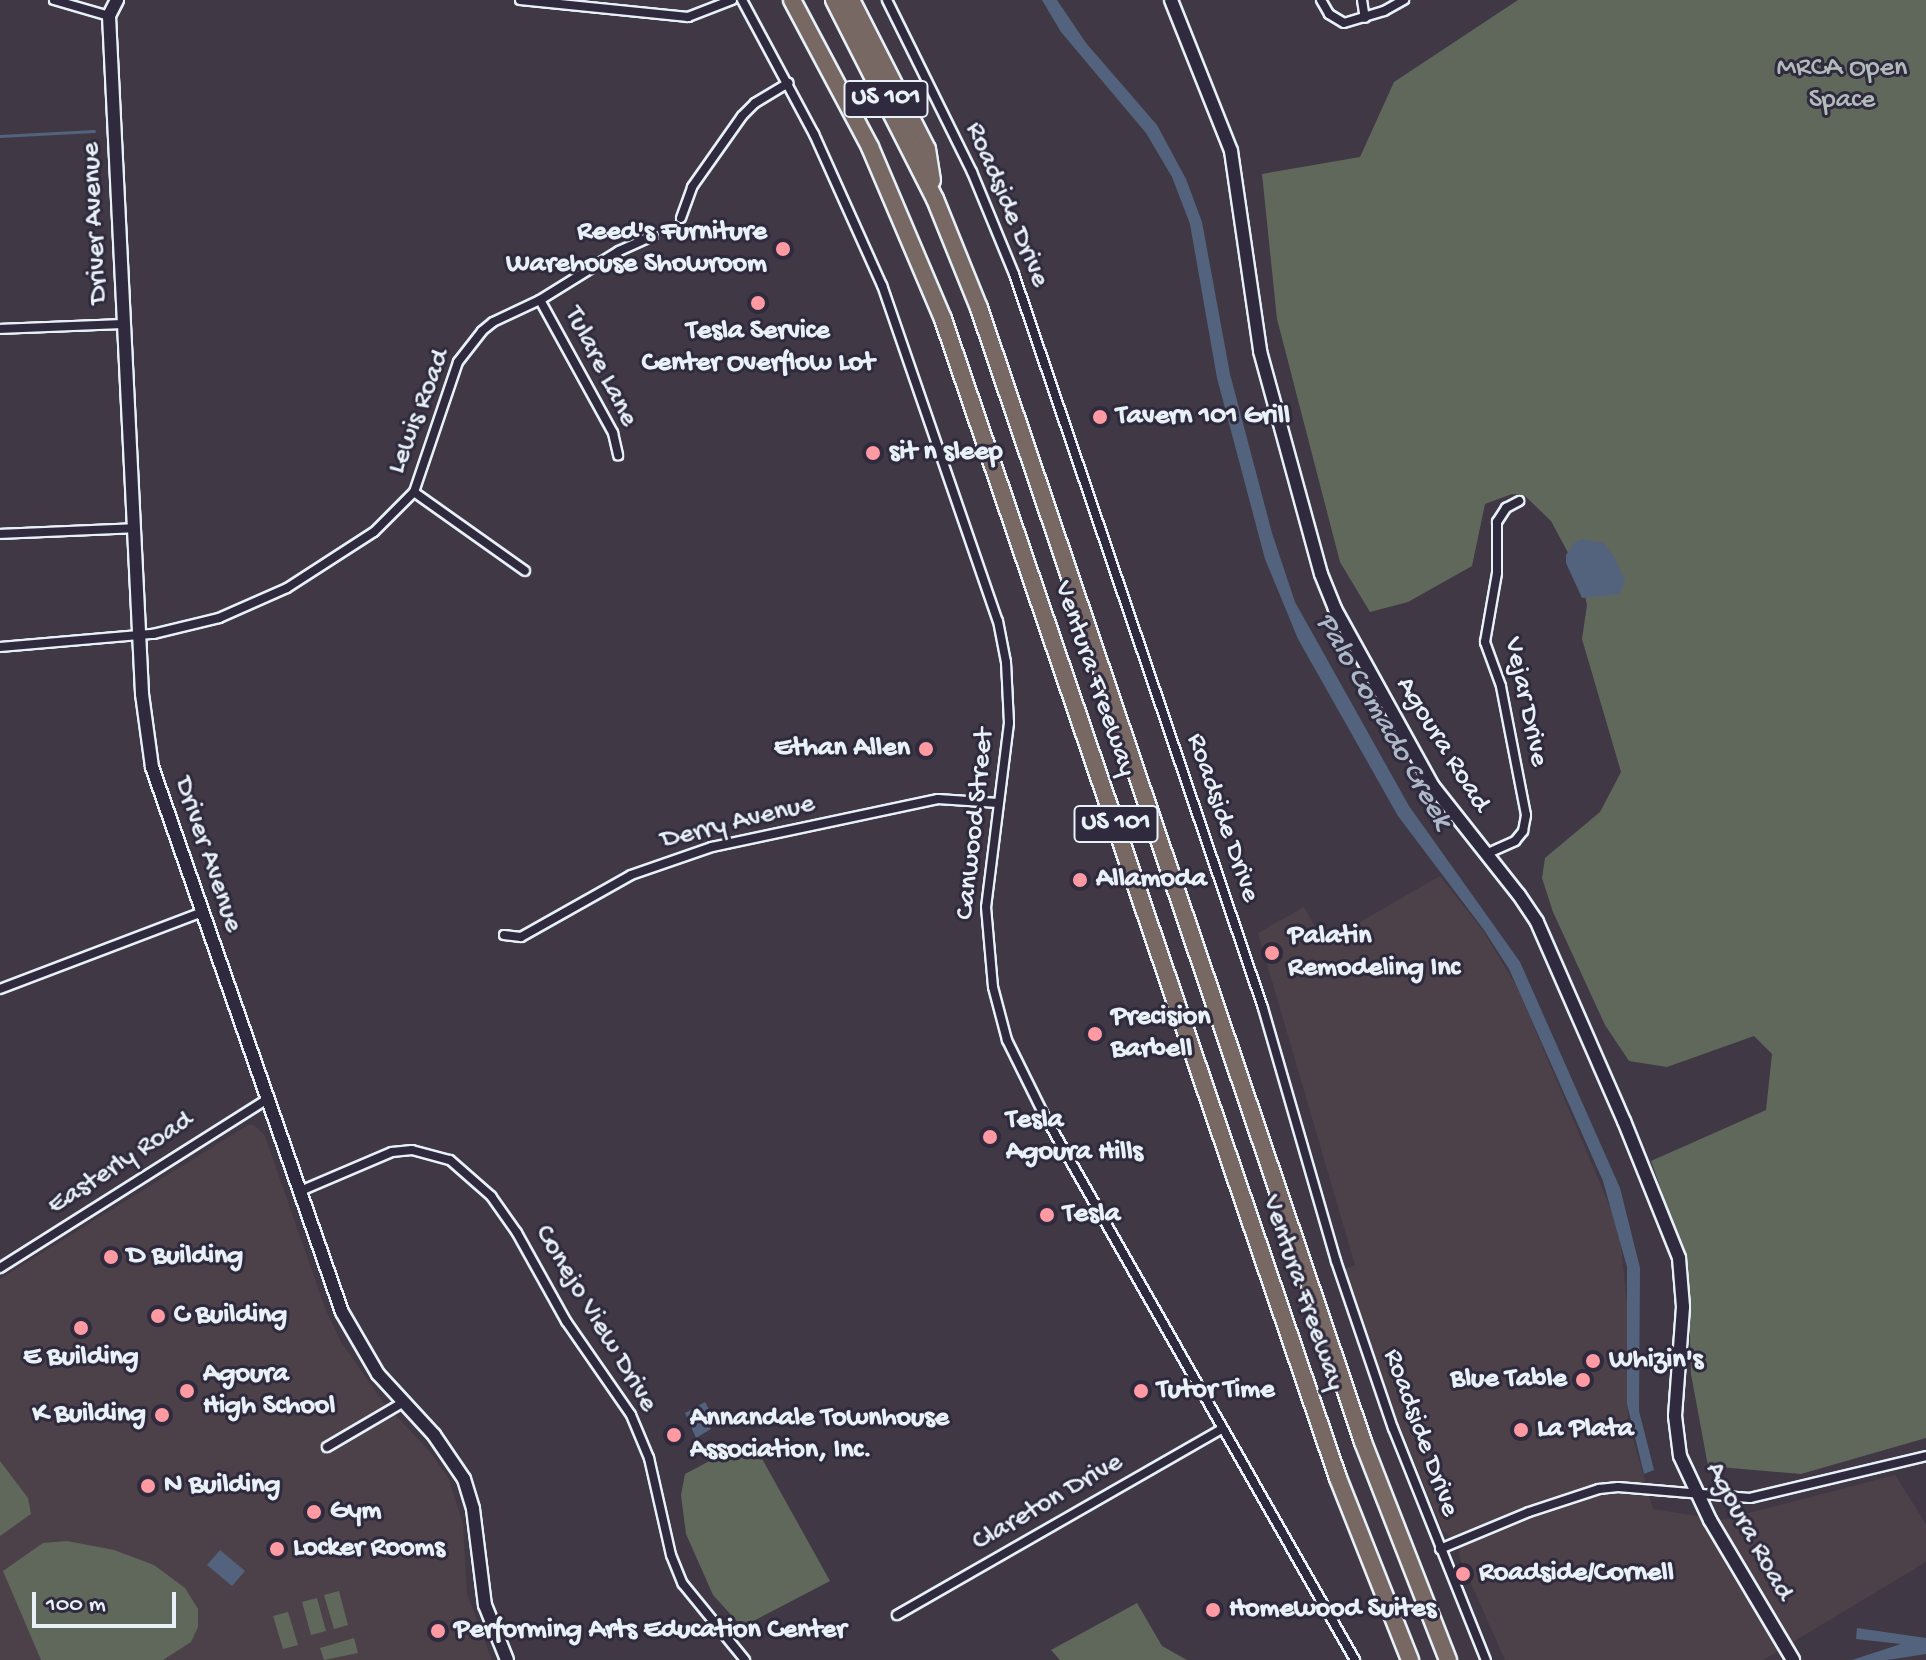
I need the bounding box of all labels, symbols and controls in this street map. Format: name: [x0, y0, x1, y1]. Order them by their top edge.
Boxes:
park label: MRCA Open Space: [1777, 52, 1907, 118]
road number: US 101: [842, 77, 930, 121]
street label: Roadside Drive: [956, 117, 1056, 293]
street label: Driver Avenue: [75, 141, 117, 305]
place label: Reed's Furniture Warehouse Showroom: [506, 216, 767, 282]
marker: Reed's Furniture Warehouse Showroom: [774, 240, 792, 258]
marker: Tesla Service Center Overflow Lot: [749, 294, 767, 312]
street label: Tulare Lane: [555, 301, 645, 433]
place label: Tesla Service Center Overflow Lot: [642, 315, 874, 381]
street label: Lewis Road: [381, 345, 459, 479]
place label: Tavern 101 Grill: [1116, 400, 1290, 434]
marker: Tavern 101 Grill: [1091, 408, 1109, 426]
place label: sit n sleep: [889, 436, 1003, 470]
marker: sit n sleep: [864, 444, 882, 462]
street label: Ventura Freeway: [1045, 577, 1143, 781]
water label: Palo Comado Creek: [1305, 607, 1459, 837]
street label: Vejar Drive: [1495, 634, 1555, 770]
street label: Agoura Road: [1387, 671, 1497, 819]
street label: Canwood Street: [949, 727, 1003, 921]
street label: Roadside Drive: [1177, 729, 1267, 907]
place label: Ethan Allen: [774, 732, 910, 766]
marker: Ethan Allen: [917, 740, 935, 758]
street label: Driver Avenue: [165, 773, 249, 937]
street label: Derry Avenue: [658, 788, 818, 858]
road number: US 101: [1072, 802, 1160, 846]
place label: Allamoda: [1096, 863, 1207, 897]
marker: Allamoda: [1071, 871, 1089, 889]
place label: Palatin Remodeling Inc: [1288, 920, 1460, 986]
marker: Palatin Remodeling Inc: [1263, 944, 1281, 962]
place label: Precision Barbell: [1111, 1001, 1211, 1067]
marker: Precision Barbell: [1086, 1025, 1104, 1043]
street label: Easterly Road: [42, 1104, 200, 1224]
place label: Tesla Agoura Hills: [1006, 1104, 1143, 1170]
marker: Tesla Agoura Hills: [981, 1128, 999, 1146]
street label: Ventura Freeway: [1253, 1191, 1351, 1395]
place label: Tesla: [1063, 1198, 1120, 1232]
marker: Tesla: [1038, 1206, 1056, 1224]
street label: Conejo View Drive: [526, 1219, 664, 1419]
place label: D Building: [127, 1240, 243, 1274]
marker: D Building: [102, 1248, 120, 1266]
place label: C Building: [174, 1299, 287, 1333]
marker: C Building: [149, 1307, 167, 1325]
marker: E Building: [72, 1319, 90, 1337]
place label: E Building: [23, 1341, 139, 1375]
place label: Whizin's: [1609, 1344, 1703, 1378]
street label: Roadside Drive: [1374, 1345, 1466, 1521]
marker: Whizin's: [1584, 1352, 1602, 1370]
place label: Agoura High School: [203, 1358, 335, 1424]
place label: Blue Table: [1451, 1363, 1567, 1397]
marker: Blue Table: [1574, 1371, 1592, 1389]
place label: Tutor Time: [1157, 1374, 1275, 1408]
marker: Agoura High School: [178, 1382, 196, 1400]
marker: Tutor Time: [1132, 1382, 1150, 1400]
place label: K Building: [33, 1398, 146, 1432]
place label: Annandale Townhouse Association, Inc.: [690, 1402, 949, 1468]
marker: K Building: [153, 1406, 171, 1424]
place label: La Plata: [1537, 1413, 1634, 1447]
marker: La Plata: [1512, 1421, 1530, 1439]
marker: Annandale Townhouse Association, Inc.: [665, 1426, 683, 1444]
street label: Clareton Drive: [967, 1446, 1129, 1560]
street label: Agoura Road: [1696, 1457, 1800, 1607]
place label: N Building: [164, 1469, 280, 1503]
marker: N Building: [139, 1477, 157, 1495]
place label: Gym: [330, 1495, 381, 1529]
marker: Gym: [305, 1503, 323, 1521]
place label: Locker Rooms: [293, 1532, 445, 1566]
marker: Locker Rooms: [268, 1540, 286, 1558]
place label: Roadside/Cornell: [1479, 1557, 1674, 1591]
marker: Roadside/Cornell: [1454, 1565, 1472, 1583]
scale bar: [36, 1576, 180, 1626]
text: 100 m: [46, 1591, 106, 1620]
place label: Homewood Suites: [1229, 1593, 1436, 1627]
marker: Homewood Suites: [1204, 1601, 1222, 1619]
place label: Performing Arts Education Center: [454, 1614, 846, 1648]
marker: Performing Arts Education Center: [429, 1622, 447, 1640]

